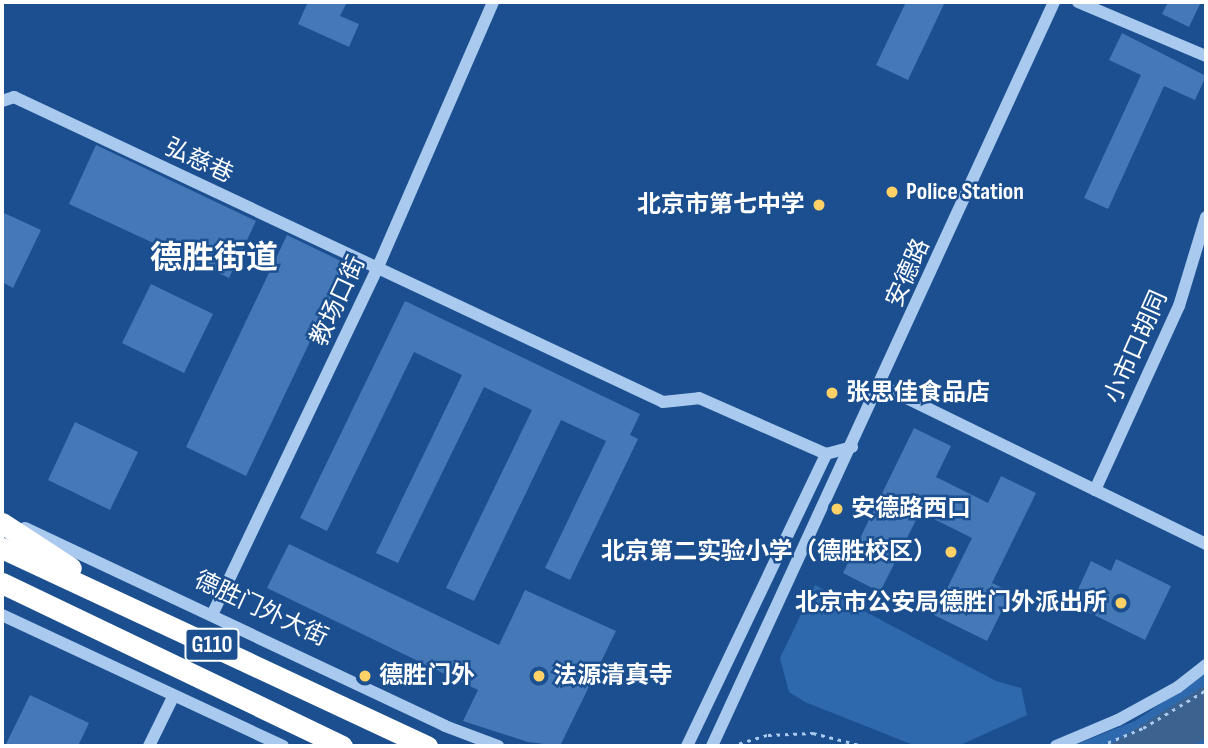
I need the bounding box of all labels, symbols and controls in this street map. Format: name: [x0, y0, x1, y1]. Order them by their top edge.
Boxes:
street label: 弘慈巷: [160, 133, 238, 189]
place label: Police Station: [906, 178, 1024, 206]
marker: Police Station: [884, 184, 900, 200]
place label: 北京市第七中学: [637, 191, 805, 219]
marker: 北京市第七中学: [811, 197, 827, 213]
street label: 安德路: [880, 234, 936, 312]
district label: 德胜街道: [150, 240, 278, 278]
street label: 教场口街: [305, 251, 371, 351]
street label: 小市口胡同: [1098, 286, 1174, 408]
place label: 张思佳食品店: [846, 379, 990, 407]
marker: 张思佳食品店: [824, 385, 840, 401]
place label: 安德路西口: [851, 495, 971, 523]
marker: 安德路西口: [829, 501, 845, 517]
place label: 北京第二实验小学（德胜校区）: [601, 538, 937, 566]
marker: 北京第二实验小学（德胜校区）: [943, 544, 959, 560]
street label: 德胜门外大街: [190, 566, 332, 652]
place label: 北京市公安局德胜门外派出所: [795, 589, 1107, 617]
marker: 北京市公安局德胜门外派出所: [1113, 595, 1129, 611]
road number: G110: [184, 625, 240, 664]
place label: 德胜门外: [379, 662, 475, 690]
place label: 法源清真寺: [553, 662, 673, 690]
marker: 德胜门外: [357, 668, 373, 684]
marker: 法源清真寺: [531, 668, 547, 684]

